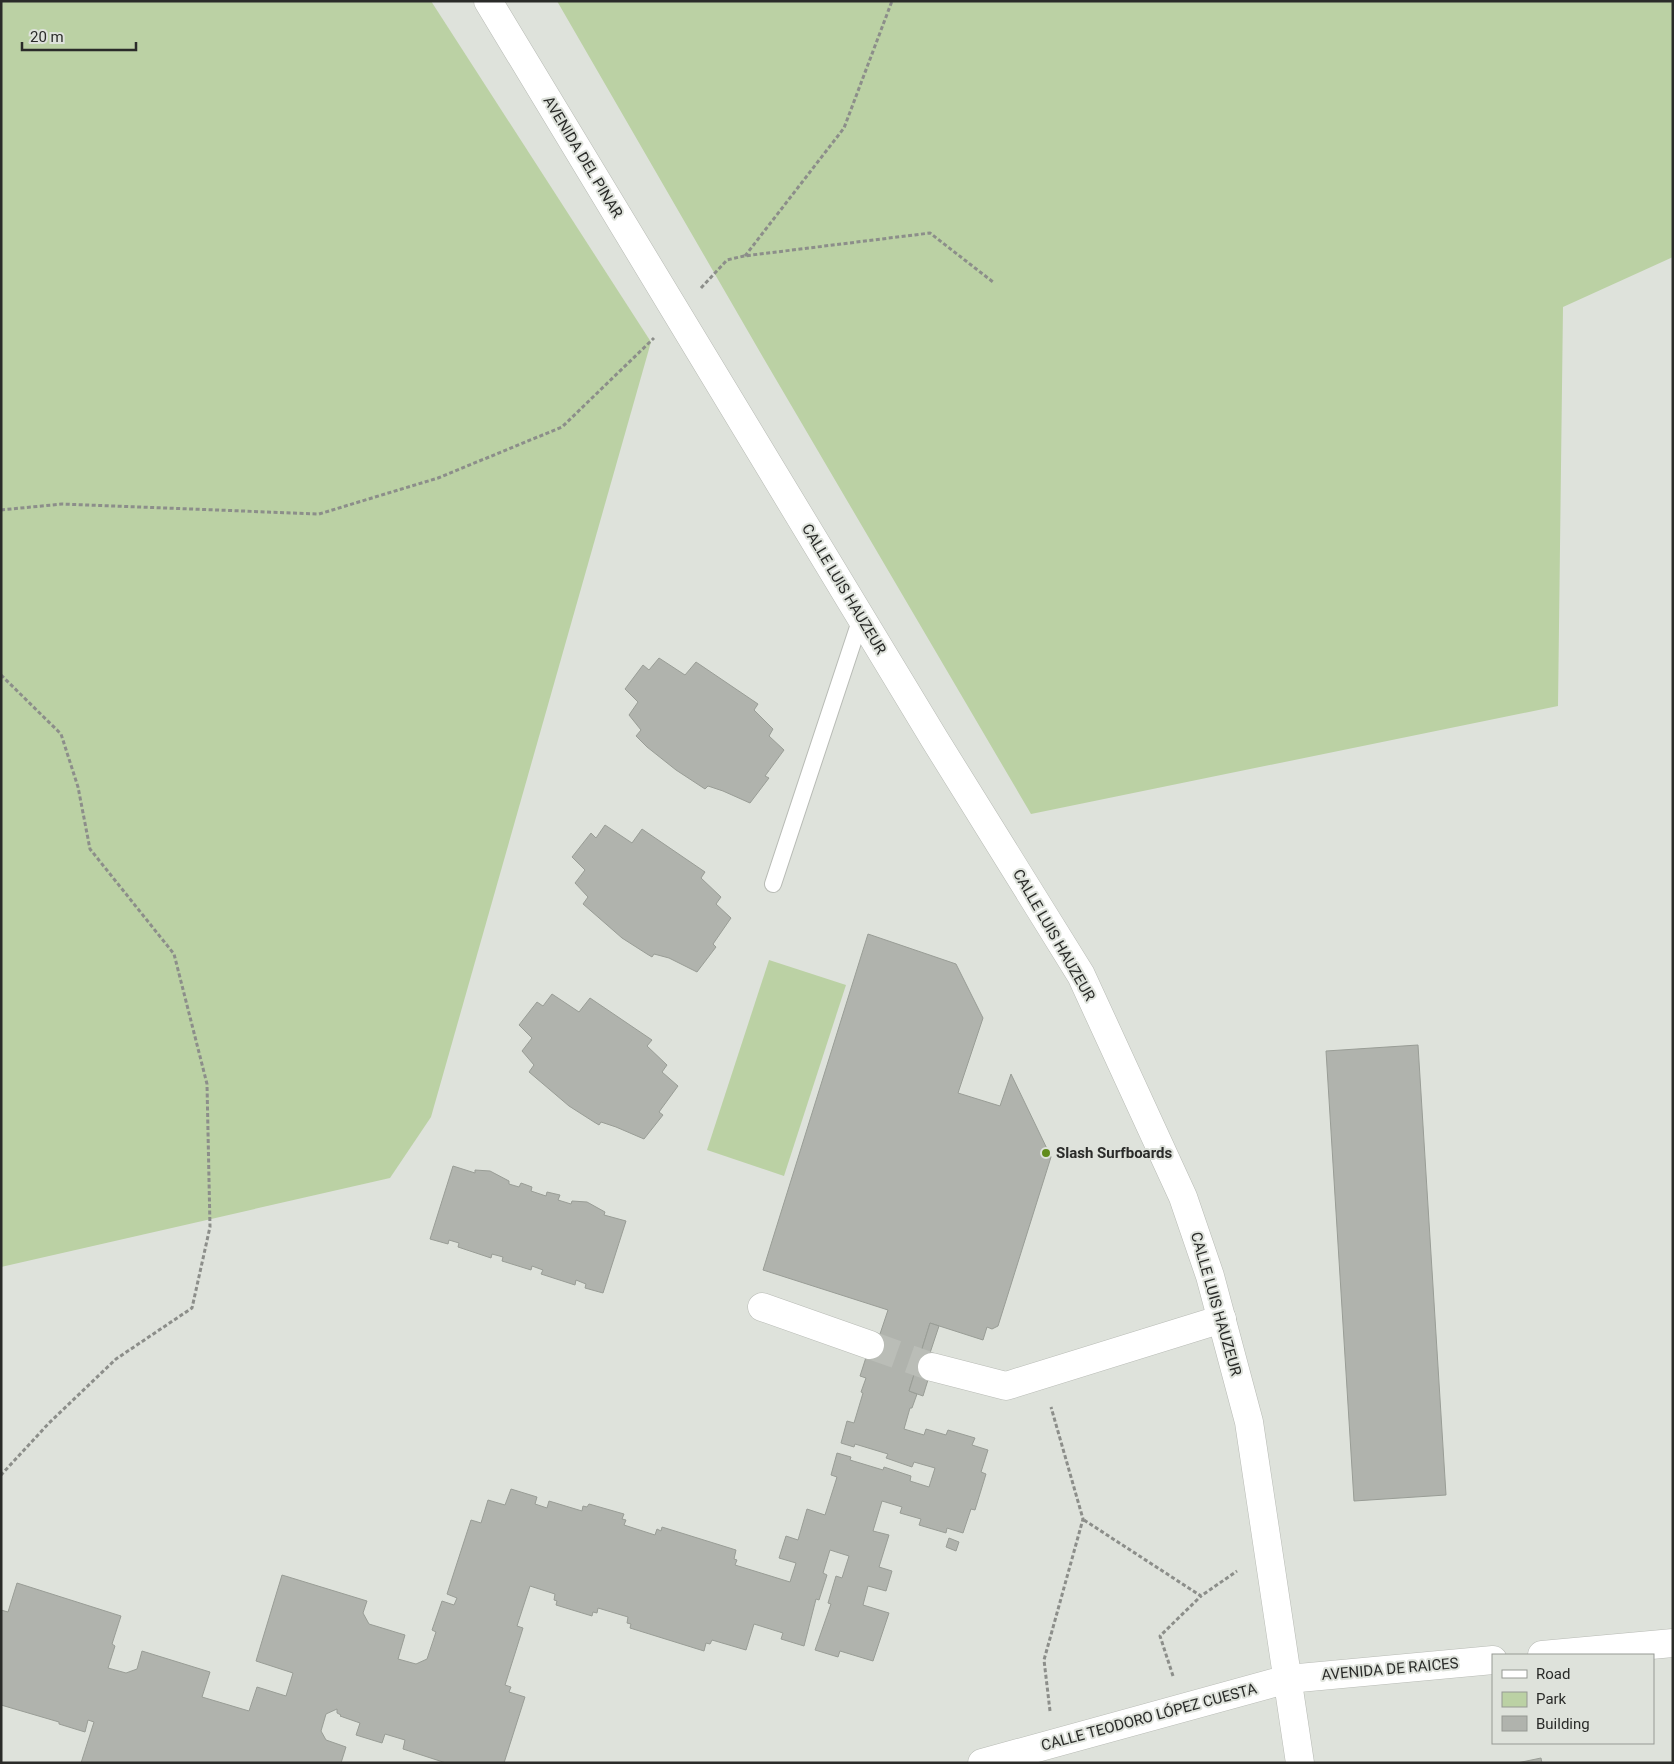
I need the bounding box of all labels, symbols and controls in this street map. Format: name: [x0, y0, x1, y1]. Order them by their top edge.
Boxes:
scale bar: [22, 20, 136, 52]
text: 20 m: [30, 28, 64, 46]
street label: AVENIDA DEL PINAR: [540, 93, 626, 221]
street label: CALLE LUIS HAUZEUR: [798, 521, 890, 657]
street label: CALLE LUIS HAUZEUR: [1009, 866, 1099, 1004]
place label: Slash Surfboards: [1056, 1144, 1172, 1162]
marker: Slash Surfboards: [1040, 1147, 1052, 1159]
street label: CALLE LUIS HAUZEUR: [1187, 1230, 1245, 1378]
street label: AVENIDA DE RAICES: [1321, 1654, 1459, 1684]
legend: [1492, 1654, 1654, 1744]
text: Road: [1536, 1665, 1570, 1683]
street label: CALLE TEODORO LÓPEZ CUESTA: [1039, 1679, 1259, 1755]
text: Park: [1536, 1690, 1567, 1708]
text: Building: [1536, 1715, 1590, 1733]

